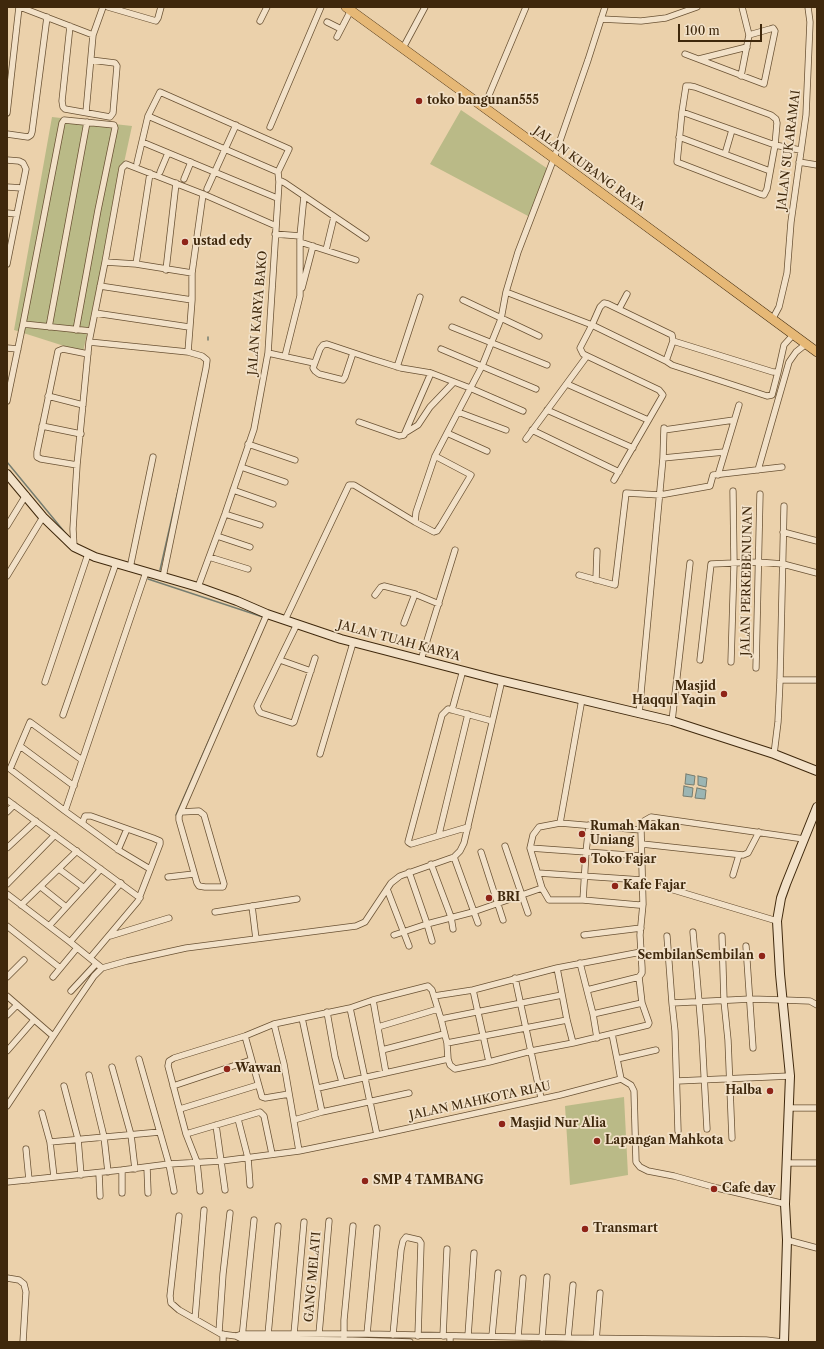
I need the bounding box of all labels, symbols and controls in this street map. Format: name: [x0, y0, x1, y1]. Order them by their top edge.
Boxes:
scale bar: [680, 16, 764, 42]
text: 100 m: [685, 23, 720, 38]
street label: JALAN SUKARAMAI: [774, 89, 804, 211]
place label: toko bangunan555: [427, 94, 539, 108]
marker: toko bangunan555: [414, 96, 424, 106]
street label: JALAN KUBANG RAYA: [530, 124, 648, 214]
place label: ustad edy: [193, 235, 252, 249]
marker: ustad edy: [180, 237, 190, 247]
street label: JALAN KARYA BAKO: [245, 250, 271, 376]
street label: JALAN PERKEBENUNAN: [738, 506, 756, 656]
street label: JALAN TUAH KARYA: [336, 618, 462, 664]
place label: Masjid Haqqul Yaqin: [632, 680, 716, 708]
marker: Masjid Haqqul Yaqin: [719, 689, 729, 699]
place label: Rumah Makan Uniang: [590, 820, 680, 848]
marker: Rumah Makan Uniang: [577, 829, 587, 839]
place label: Toko Fajar: [591, 853, 656, 867]
marker: Toko Fajar: [578, 855, 588, 865]
place label: Kafe Fajar: [623, 879, 686, 893]
marker: Kafe Fajar: [610, 881, 620, 891]
place label: BRI: [497, 891, 520, 905]
marker: BRI: [484, 893, 494, 903]
place label: SembilanSembilan: [637, 949, 754, 963]
marker: SembilanSembilan: [757, 951, 767, 961]
place label: Wawan: [235, 1062, 281, 1076]
marker: Wawan: [222, 1064, 232, 1074]
street label: JALAN MAHKOTA RIAU: [408, 1079, 552, 1123]
place label: Halba: [725, 1084, 762, 1098]
marker: Halba: [765, 1086, 775, 1096]
place label: Masjid Nur Alia: [510, 1117, 606, 1131]
marker: Masjid Nur Alia: [497, 1119, 507, 1129]
place label: Lapangan Mahkota: [605, 1134, 723, 1148]
marker: Lapangan Mahkota: [592, 1136, 602, 1146]
place label: SMP 4 TAMBANG: [373, 1174, 484, 1188]
marker: SMP 4 TAMBANG: [360, 1176, 370, 1186]
place label: Cafe day: [722, 1182, 776, 1196]
marker: Cafe day: [709, 1184, 719, 1194]
place label: Transmart: [593, 1222, 658, 1236]
marker: Transmart: [580, 1224, 590, 1234]
street label: GANG MELATI: [302, 1231, 324, 1323]

